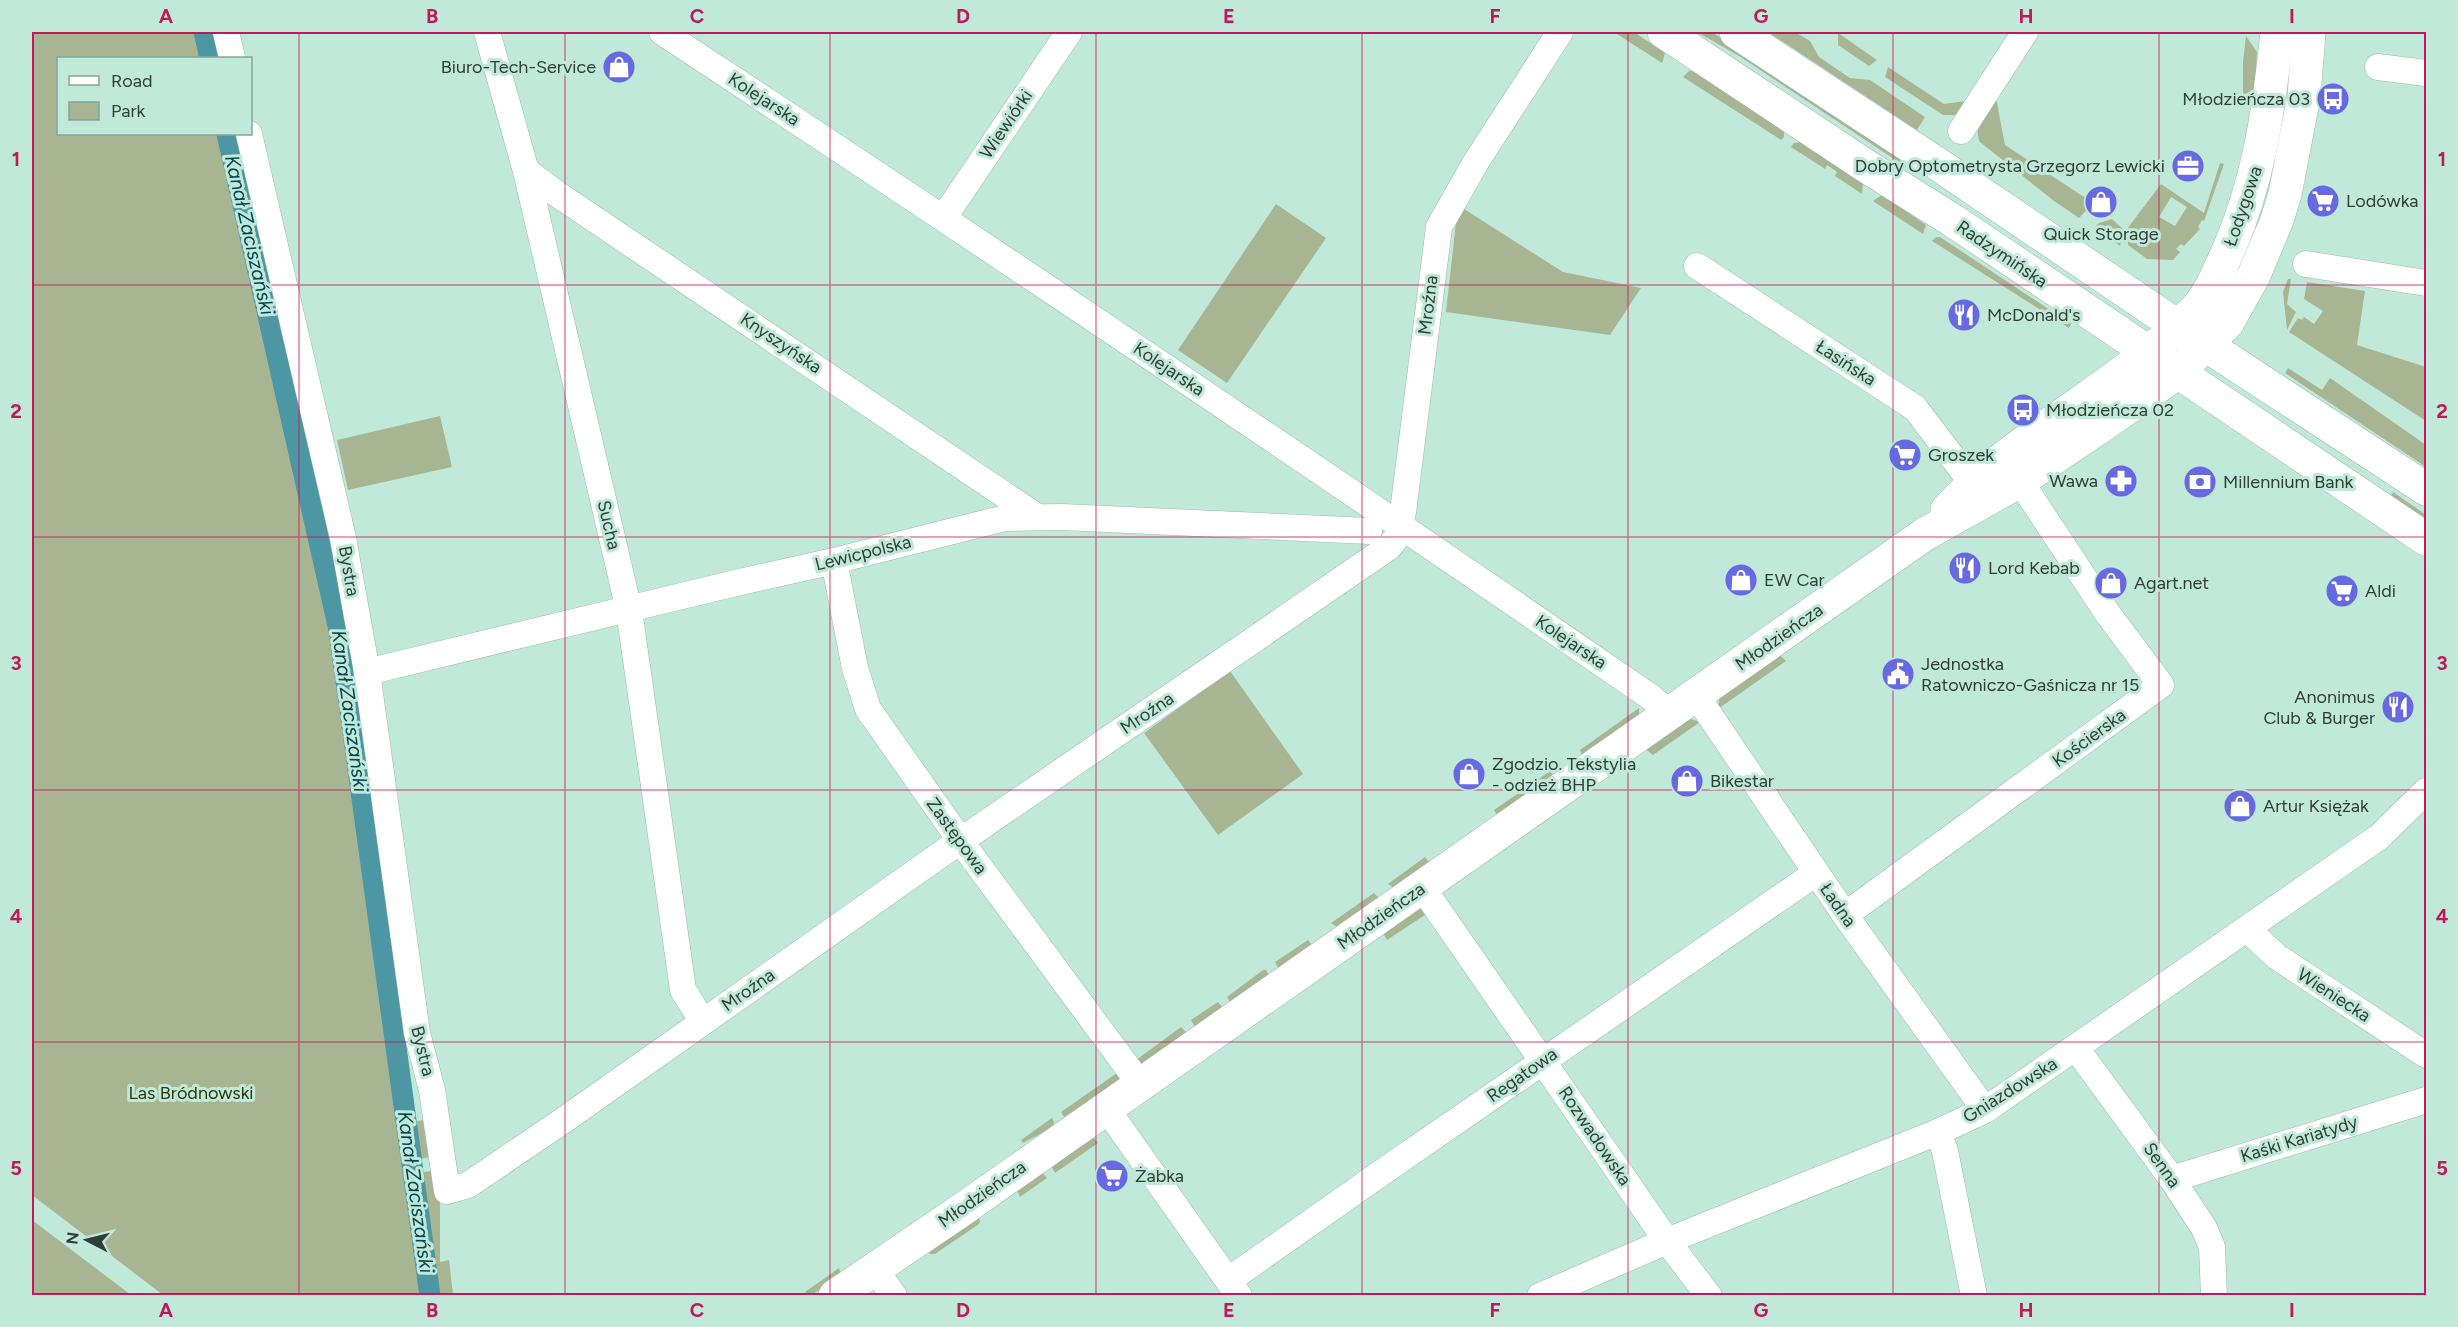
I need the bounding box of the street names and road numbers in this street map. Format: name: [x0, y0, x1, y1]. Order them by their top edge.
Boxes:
street label: Kolejarska: [724, 68, 804, 130]
street label: Wiewiórki: [975, 85, 1037, 163]
street label: Łodygowa: [2219, 163, 2267, 249]
street label: Radzymińska: [1952, 216, 2052, 292]
street label: Mroźna: [1413, 274, 1443, 336]
street label: Knyszyńska: [736, 308, 826, 378]
street label: Łasińska: [1812, 335, 1880, 391]
street label: Kolejarska: [1129, 337, 1209, 401]
street label: Sucha: [593, 498, 625, 552]
street label: Lewicpolska: [813, 530, 913, 576]
street label: Bystra: [334, 544, 364, 598]
street label: Młodzieńcza: [1731, 599, 1827, 675]
street label: Kolejarska: [1531, 610, 1611, 674]
street label: Mroźna: [1116, 687, 1178, 739]
street label: Kościerska: [2048, 704, 2130, 772]
street label: Zastępowa: [922, 793, 992, 879]
street label: Młodzieńcza: [1333, 878, 1429, 954]
street label: Ładna: [1815, 879, 1861, 931]
street label: Wieniecka: [2293, 963, 2375, 1027]
street label: Mroźna: [717, 964, 779, 1016]
street label: Bystra: [406, 1024, 440, 1078]
street label: Regatowa: [1483, 1043, 1561, 1107]
street label: Gniazdowska: [1959, 1052, 2061, 1128]
street label: Rozwadowska: [1554, 1082, 1636, 1190]
street label: Kaśki Kariatydy: [2238, 1111, 2361, 1167]
street label: Senna: [2139, 1138, 2185, 1192]
street label: Młodzieńcza: [934, 1156, 1030, 1232]

